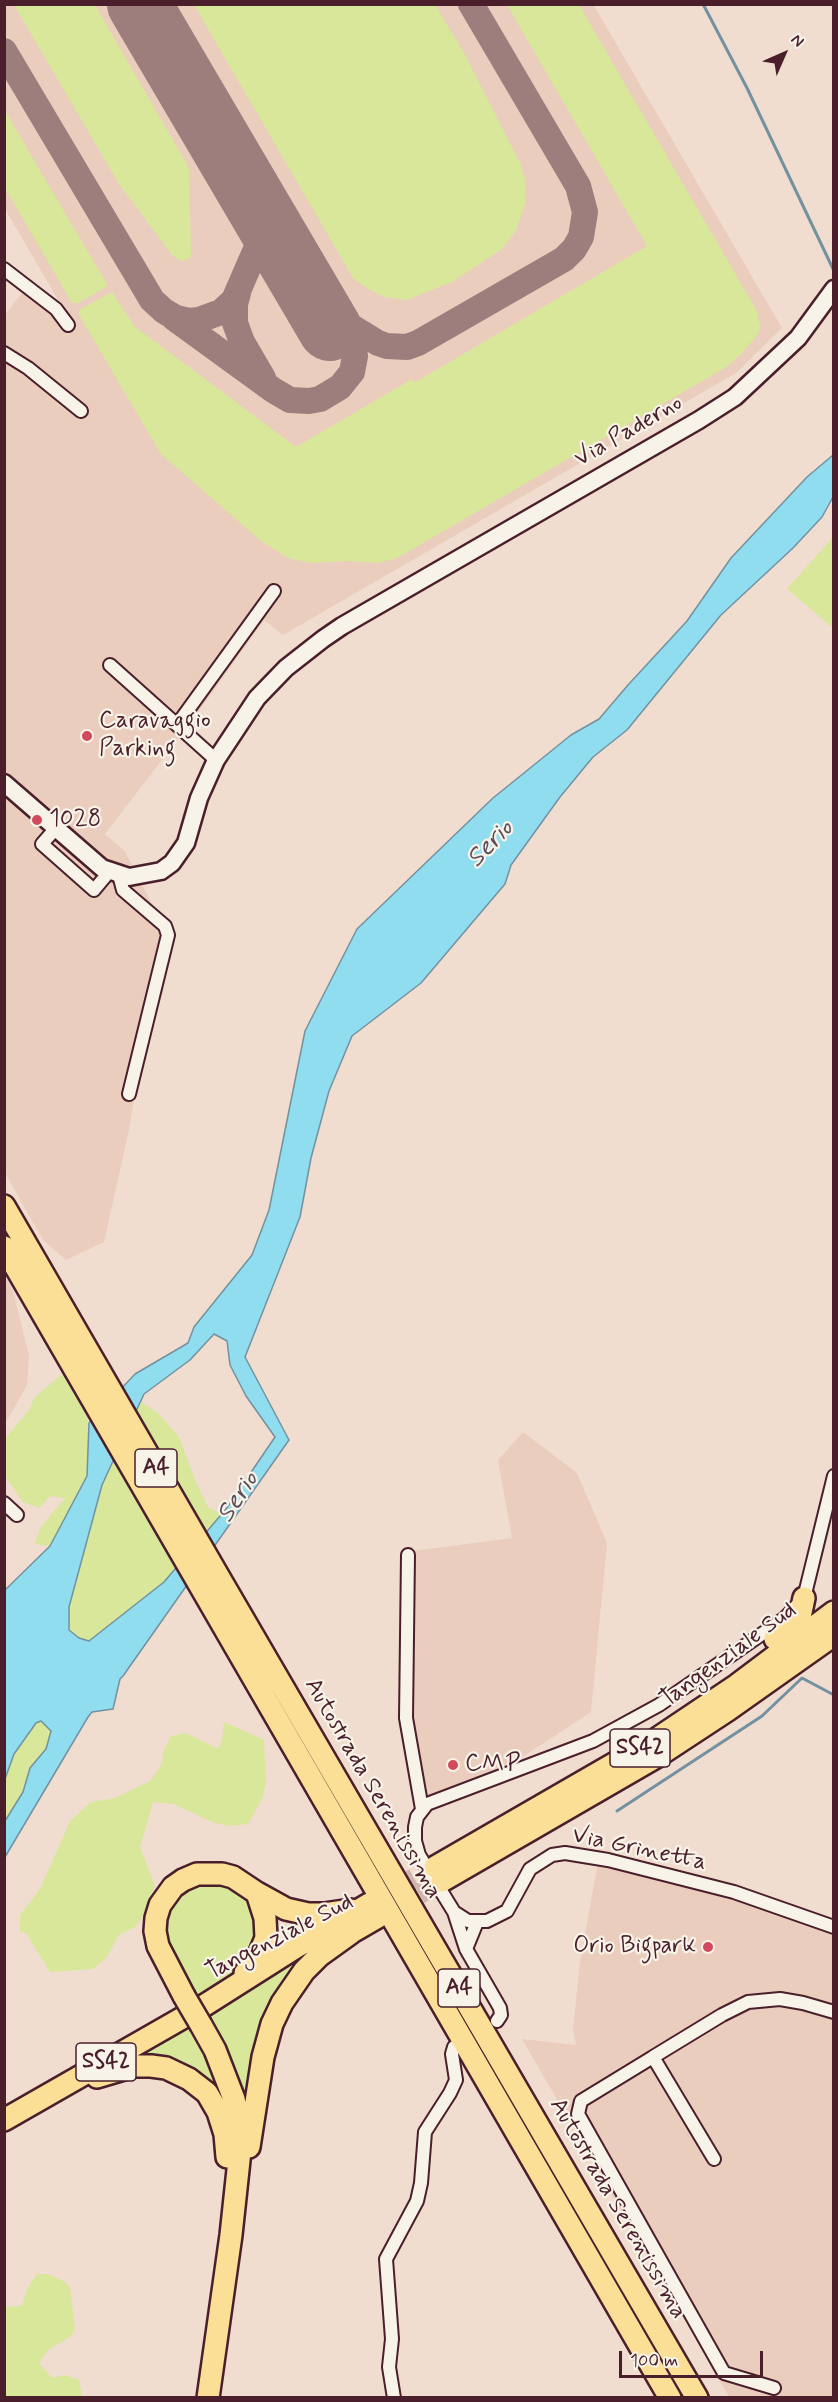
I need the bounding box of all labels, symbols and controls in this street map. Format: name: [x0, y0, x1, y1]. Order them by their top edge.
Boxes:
north arrow: [754, 24, 814, 84]
text: N: [786, 30, 808, 52]
street label: Via Paderno: [570, 390, 688, 474]
place label: Caravaggio Parking: [99, 708, 211, 764]
marker: Caravaggio Parking: [80, 729, 94, 743]
place label: 1028: [49, 806, 101, 834]
marker: 1028: [30, 813, 44, 827]
water label: Serio: [461, 815, 521, 875]
road number: A4: [135, 1449, 177, 1487]
water label: Serio: [211, 1467, 267, 1529]
street label: Tangenziale Sud: [655, 1597, 803, 1715]
street label: Autostrada Serenissima: [297, 1673, 447, 1905]
road number: SS42: [610, 1729, 670, 1767]
place label: CMP: [465, 1751, 520, 1779]
marker: CMP: [446, 1758, 460, 1772]
street label: Via Grinetta: [569, 1822, 709, 1878]
street label: Tangenziale Sud: [201, 1888, 359, 1988]
place label: Orio Bigpark: [573, 1933, 696, 1961]
marker: Orio Bigpark: [701, 1940, 715, 1954]
road number: A4: [438, 1969, 480, 2007]
road number: SS42: [76, 2043, 136, 2081]
street label: Autostrada Serenissima: [542, 2093, 692, 2325]
scale bar: [622, 2339, 766, 2377]
text: 100 m: [630, 2349, 678, 2373]

